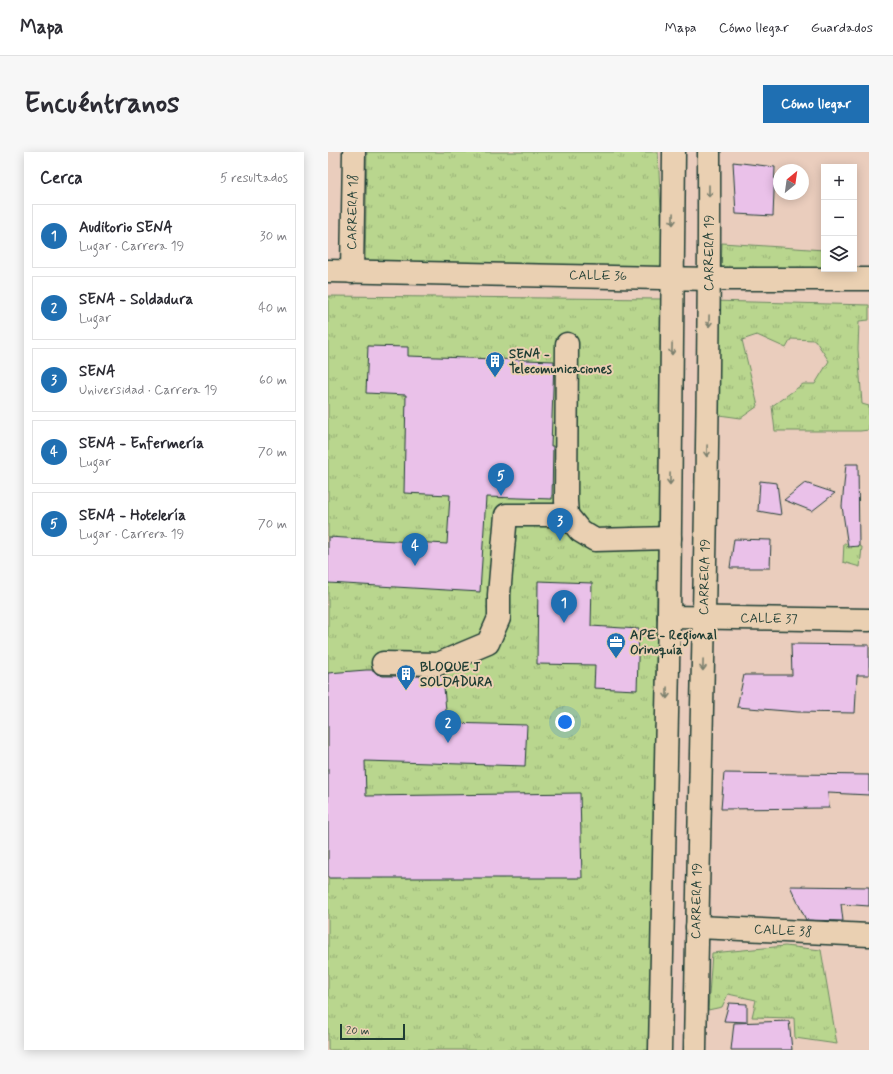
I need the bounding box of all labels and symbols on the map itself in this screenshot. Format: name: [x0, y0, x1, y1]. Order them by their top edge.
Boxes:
north arrow: [773, 164, 809, 200]
street label: CARRERA 18: [344, 174, 362, 250]
one-way arrow: [705, 184, 713, 197]
one-way arrow: [669, 212, 677, 225]
street label: CARRERA 19: [701, 215, 718, 291]
street label: CALLE 36: [569, 267, 627, 285]
one-way arrow: [705, 314, 713, 327]
one-way arrow: [668, 342, 675, 355]
place label: SENA - Telecomunicaciones: [509, 346, 612, 378]
building icon: SENA - Telecomunicaciones: [484, 350, 506, 378]
one-way arrow: [703, 444, 711, 457]
pin: 5: [488, 463, 514, 496]
one-way arrow: [666, 472, 674, 485]
pin: 3: [547, 508, 573, 541]
pin: 4: [402, 533, 428, 566]
street label: CARRERA 19: [696, 539, 714, 615]
pin: 1: [551, 590, 577, 623]
street label: CALLE 37: [740, 610, 798, 628]
place label: APE - Regional Orinoquía: [630, 627, 717, 659]
office icon: APE - Regional Orinoquía: [605, 631, 627, 659]
one-way arrow: [700, 658, 707, 671]
place label: BLOQUE J SOLDADURA: [420, 659, 492, 691]
building icon: BLOQUE J SOLDADURA: [395, 663, 417, 691]
one-way arrow: [663, 686, 671, 699]
pin: 2: [435, 710, 461, 743]
your location: [555, 712, 575, 732]
street label: CARRERA 19: [688, 863, 706, 939]
street label: CALLE 38: [754, 921, 812, 941]
scale bar: [340, 1022, 405, 1041]

